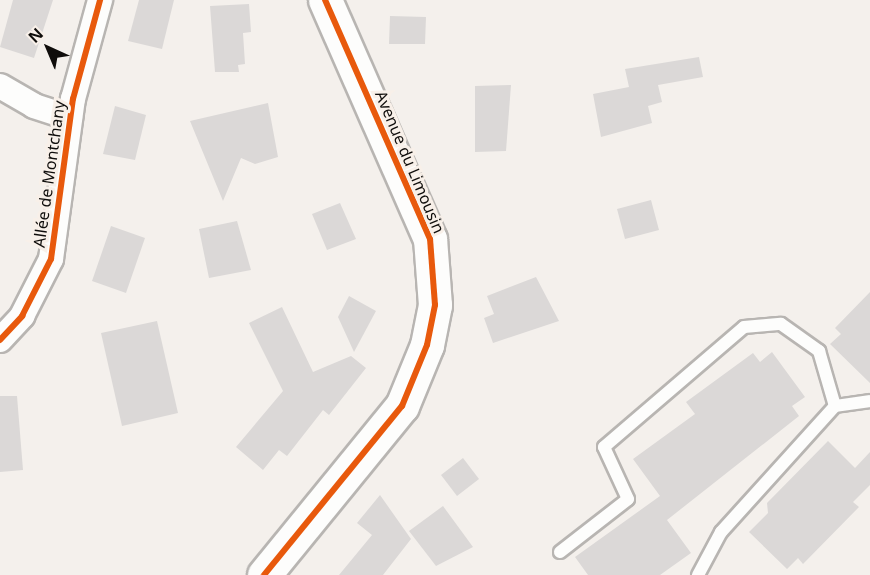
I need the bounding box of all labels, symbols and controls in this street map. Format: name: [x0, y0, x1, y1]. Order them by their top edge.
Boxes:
north arrow: [18, 18, 78, 78]
text: N: [23, 23, 48, 47]
street label: Avenue du Limousin: [371, 88, 449, 236]
street label: Allée de Montchany: [29, 99, 69, 249]

